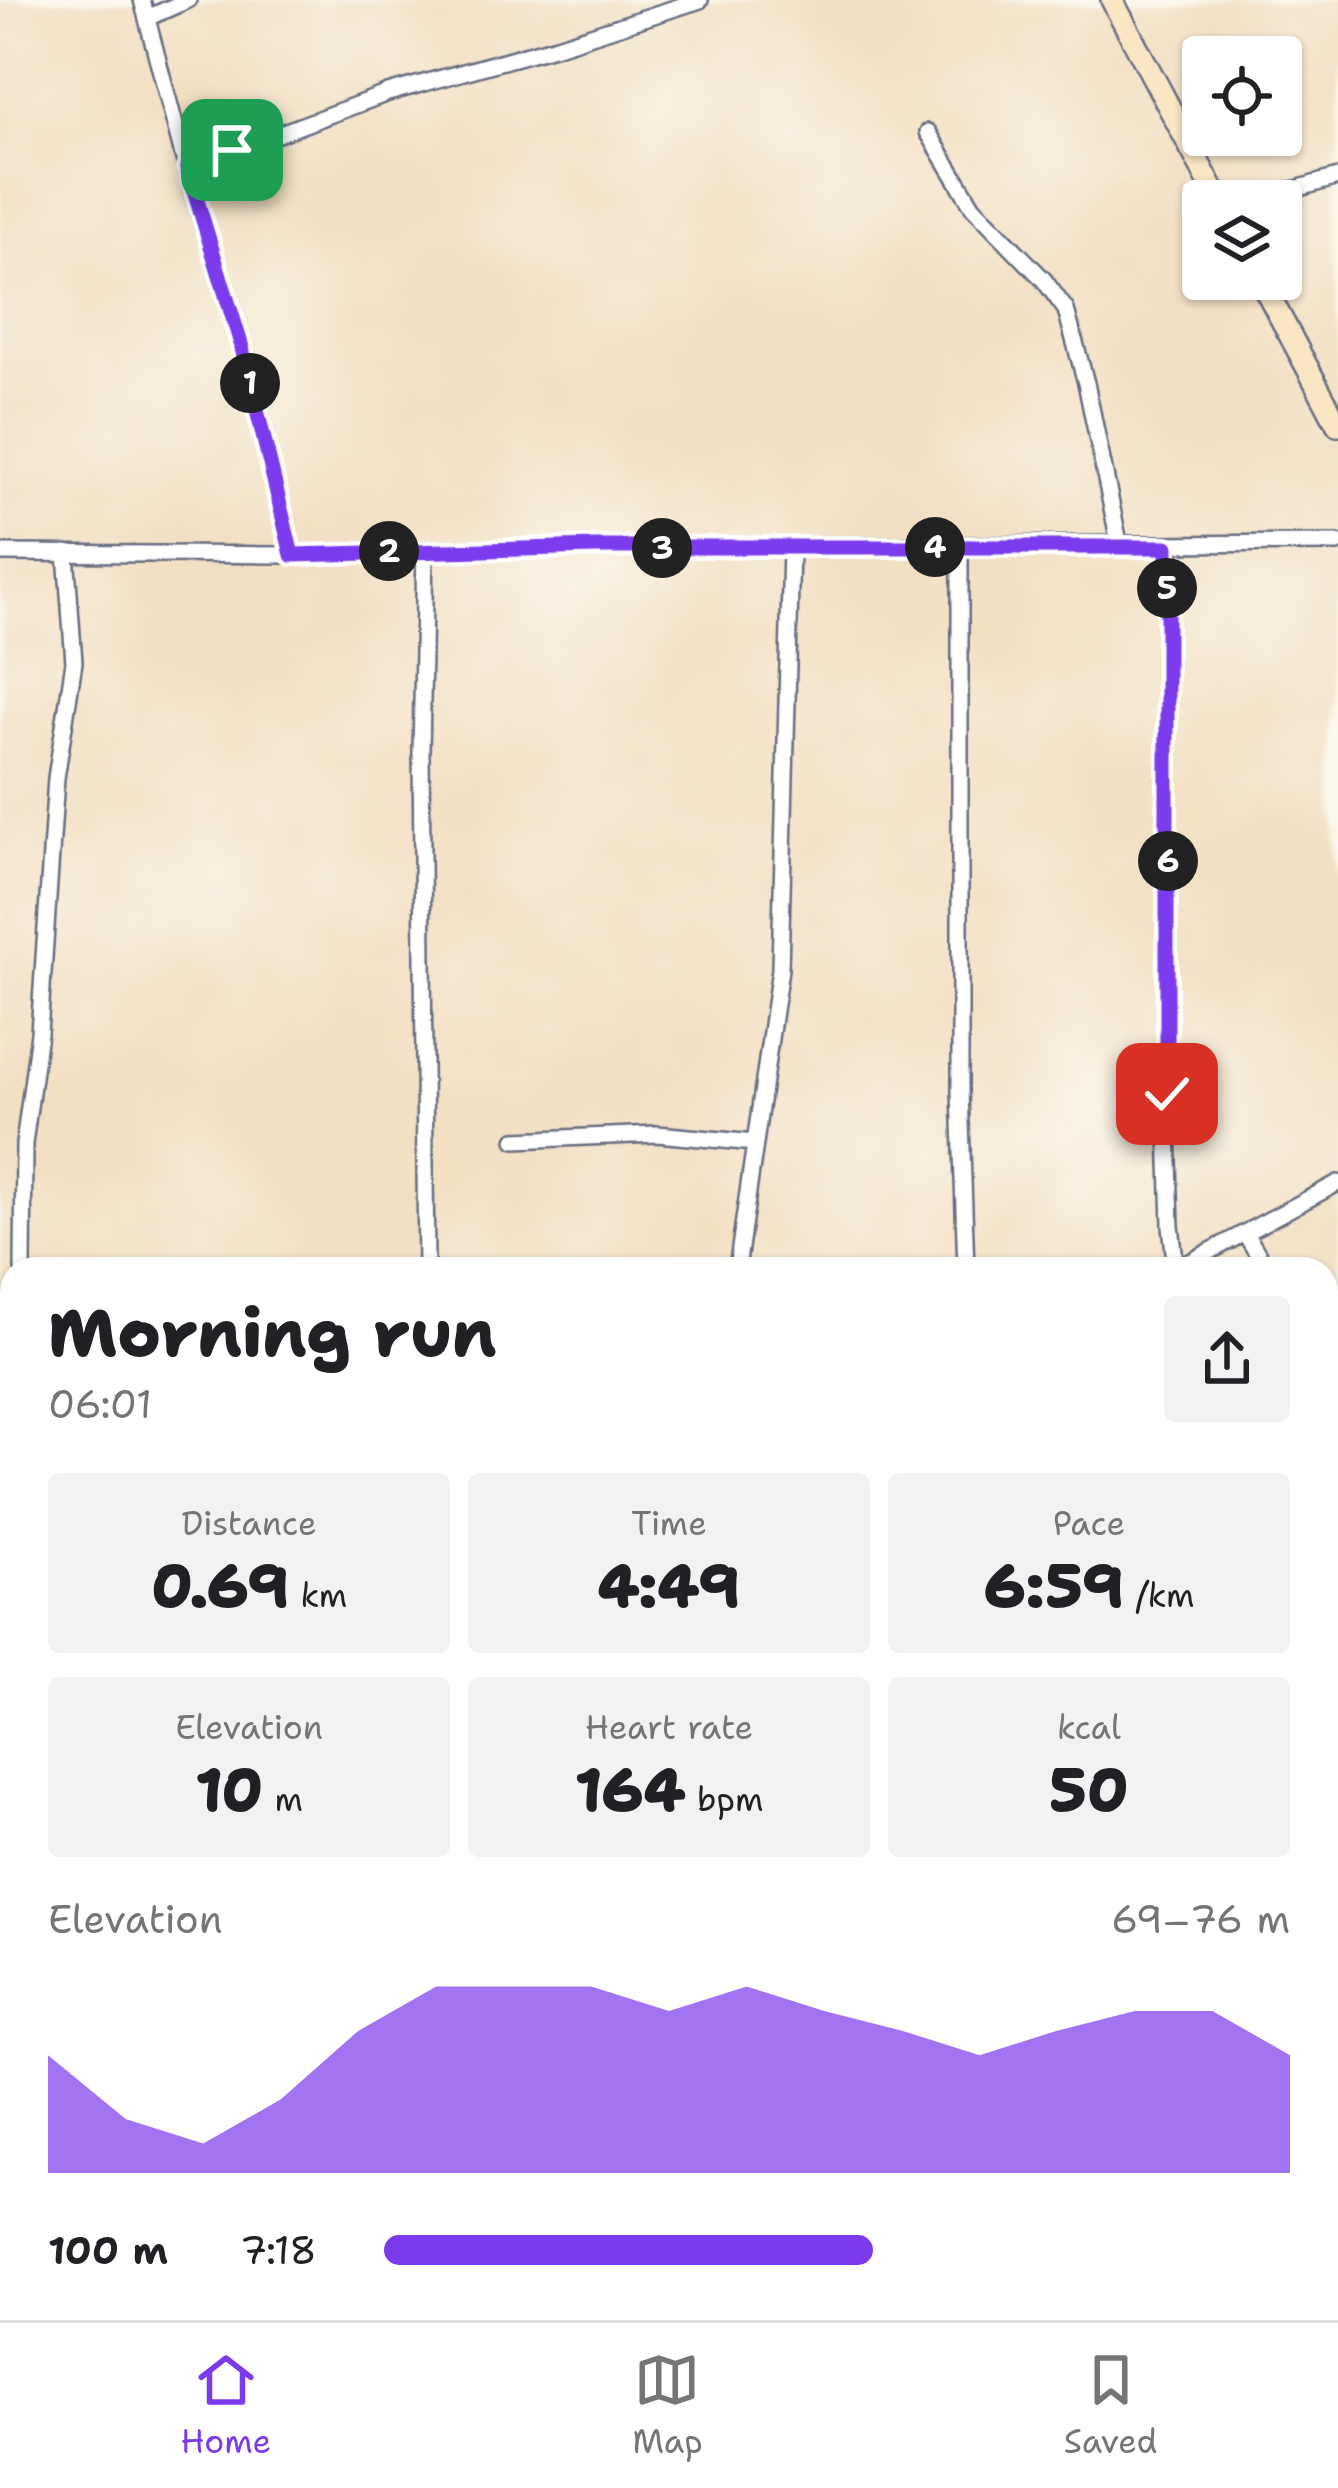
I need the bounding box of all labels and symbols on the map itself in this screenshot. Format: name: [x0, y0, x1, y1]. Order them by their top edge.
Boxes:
pin: [181, 99, 283, 201]
pin: 1: [220, 353, 280, 413]
pin: 4: [905, 517, 965, 577]
pin: 3: [632, 518, 692, 578]
pin: 2: [359, 521, 419, 581]
pin: 5: [1137, 558, 1197, 618]
pin: 6: [1138, 831, 1198, 891]
pin: [1116, 1043, 1218, 1145]

